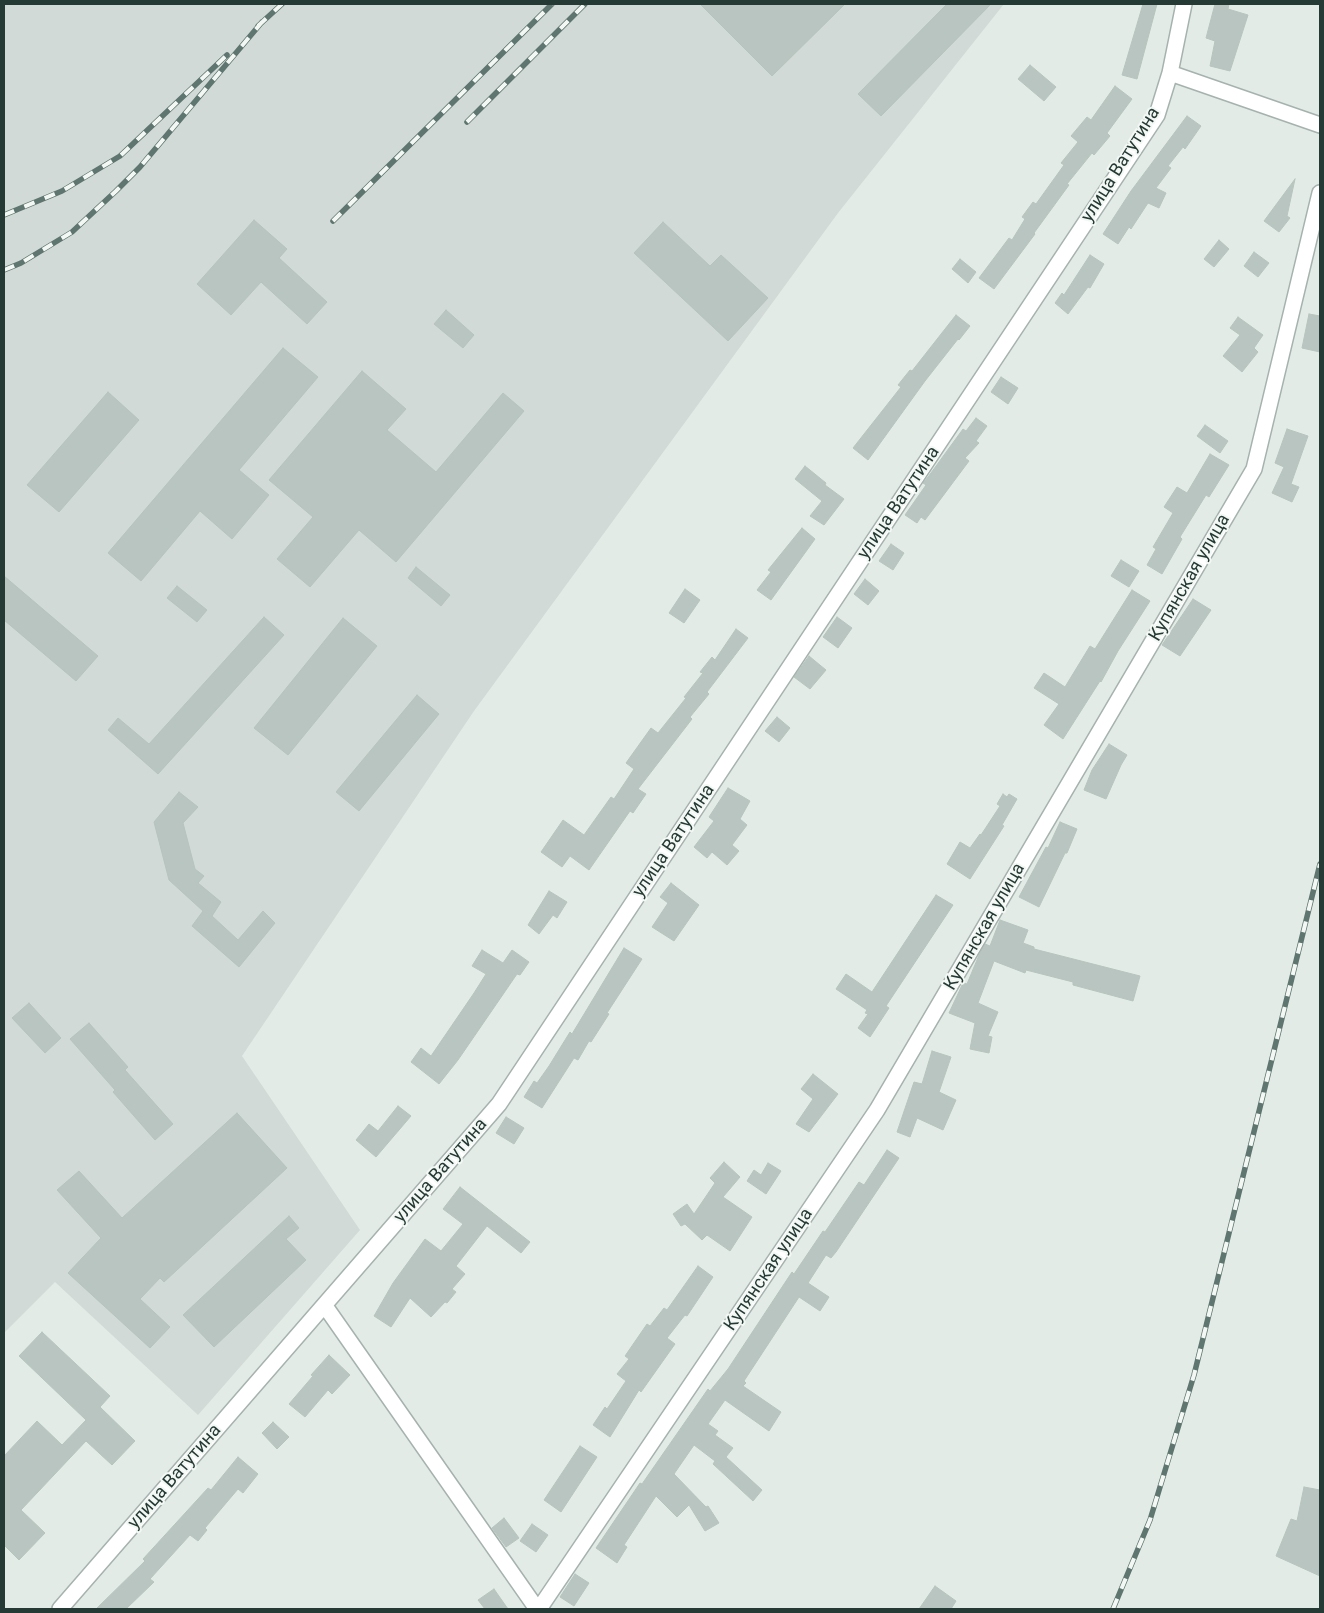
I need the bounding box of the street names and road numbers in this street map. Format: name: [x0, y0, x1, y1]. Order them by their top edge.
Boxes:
street label: улица Ватутина: [1077, 104, 1165, 226]
street label: улица Ватутина: [853, 443, 945, 563]
street label: Купянская улица: [1145, 511, 1235, 645]
street label: улица Ватутина: [628, 781, 720, 901]
street label: Купянская улица: [940, 860, 1030, 994]
street label: улица Ватутина: [390, 1114, 492, 1228]
street label: Купянская улица: [720, 1205, 818, 1335]
street label: улица Ватутина: [124, 1420, 226, 1534]

